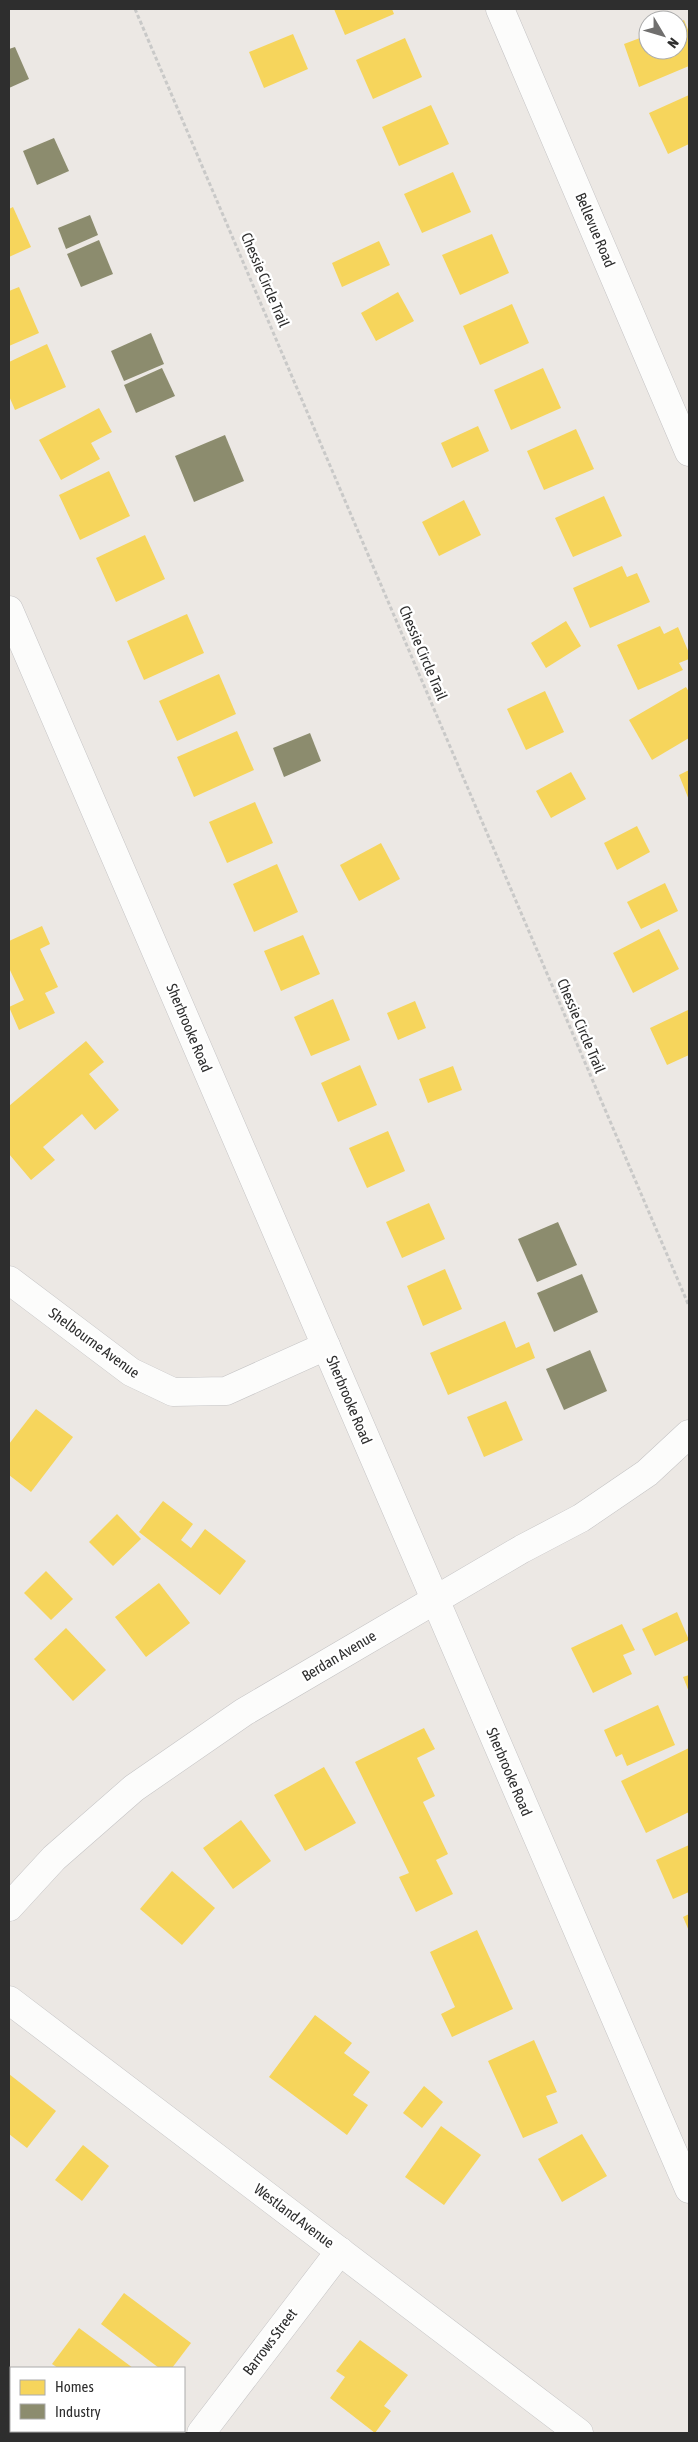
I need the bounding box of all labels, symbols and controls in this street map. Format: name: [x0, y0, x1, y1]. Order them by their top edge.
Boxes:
north arrow: [638, 10, 688, 60]
text: N: [664, 35, 682, 51]
street label: Bellevue Road: [572, 190, 619, 270]
street label: Chessie Circle Trail: [238, 230, 293, 330]
street label: Chessie Circle Trail: [396, 603, 451, 703]
street label: Chessie Circle Trail: [554, 976, 609, 1076]
street label: Sherbrooke Road: [163, 981, 216, 1075]
street label: Shelbourne Avenue: [46, 1304, 143, 1381]
street label: Sherbrooke Road: [323, 1353, 376, 1447]
street label: Berdan Avenue: [299, 1627, 379, 1684]
street label: Sherbrooke Road: [483, 1725, 536, 1819]
street label: Westland Avenue: [251, 2180, 338, 2251]
street label: Barrows Street: [239, 2305, 300, 2378]
legend: [10, 2367, 185, 2432]
text: Homes: [55, 2378, 94, 2395]
text: Industry: [55, 2403, 101, 2420]

